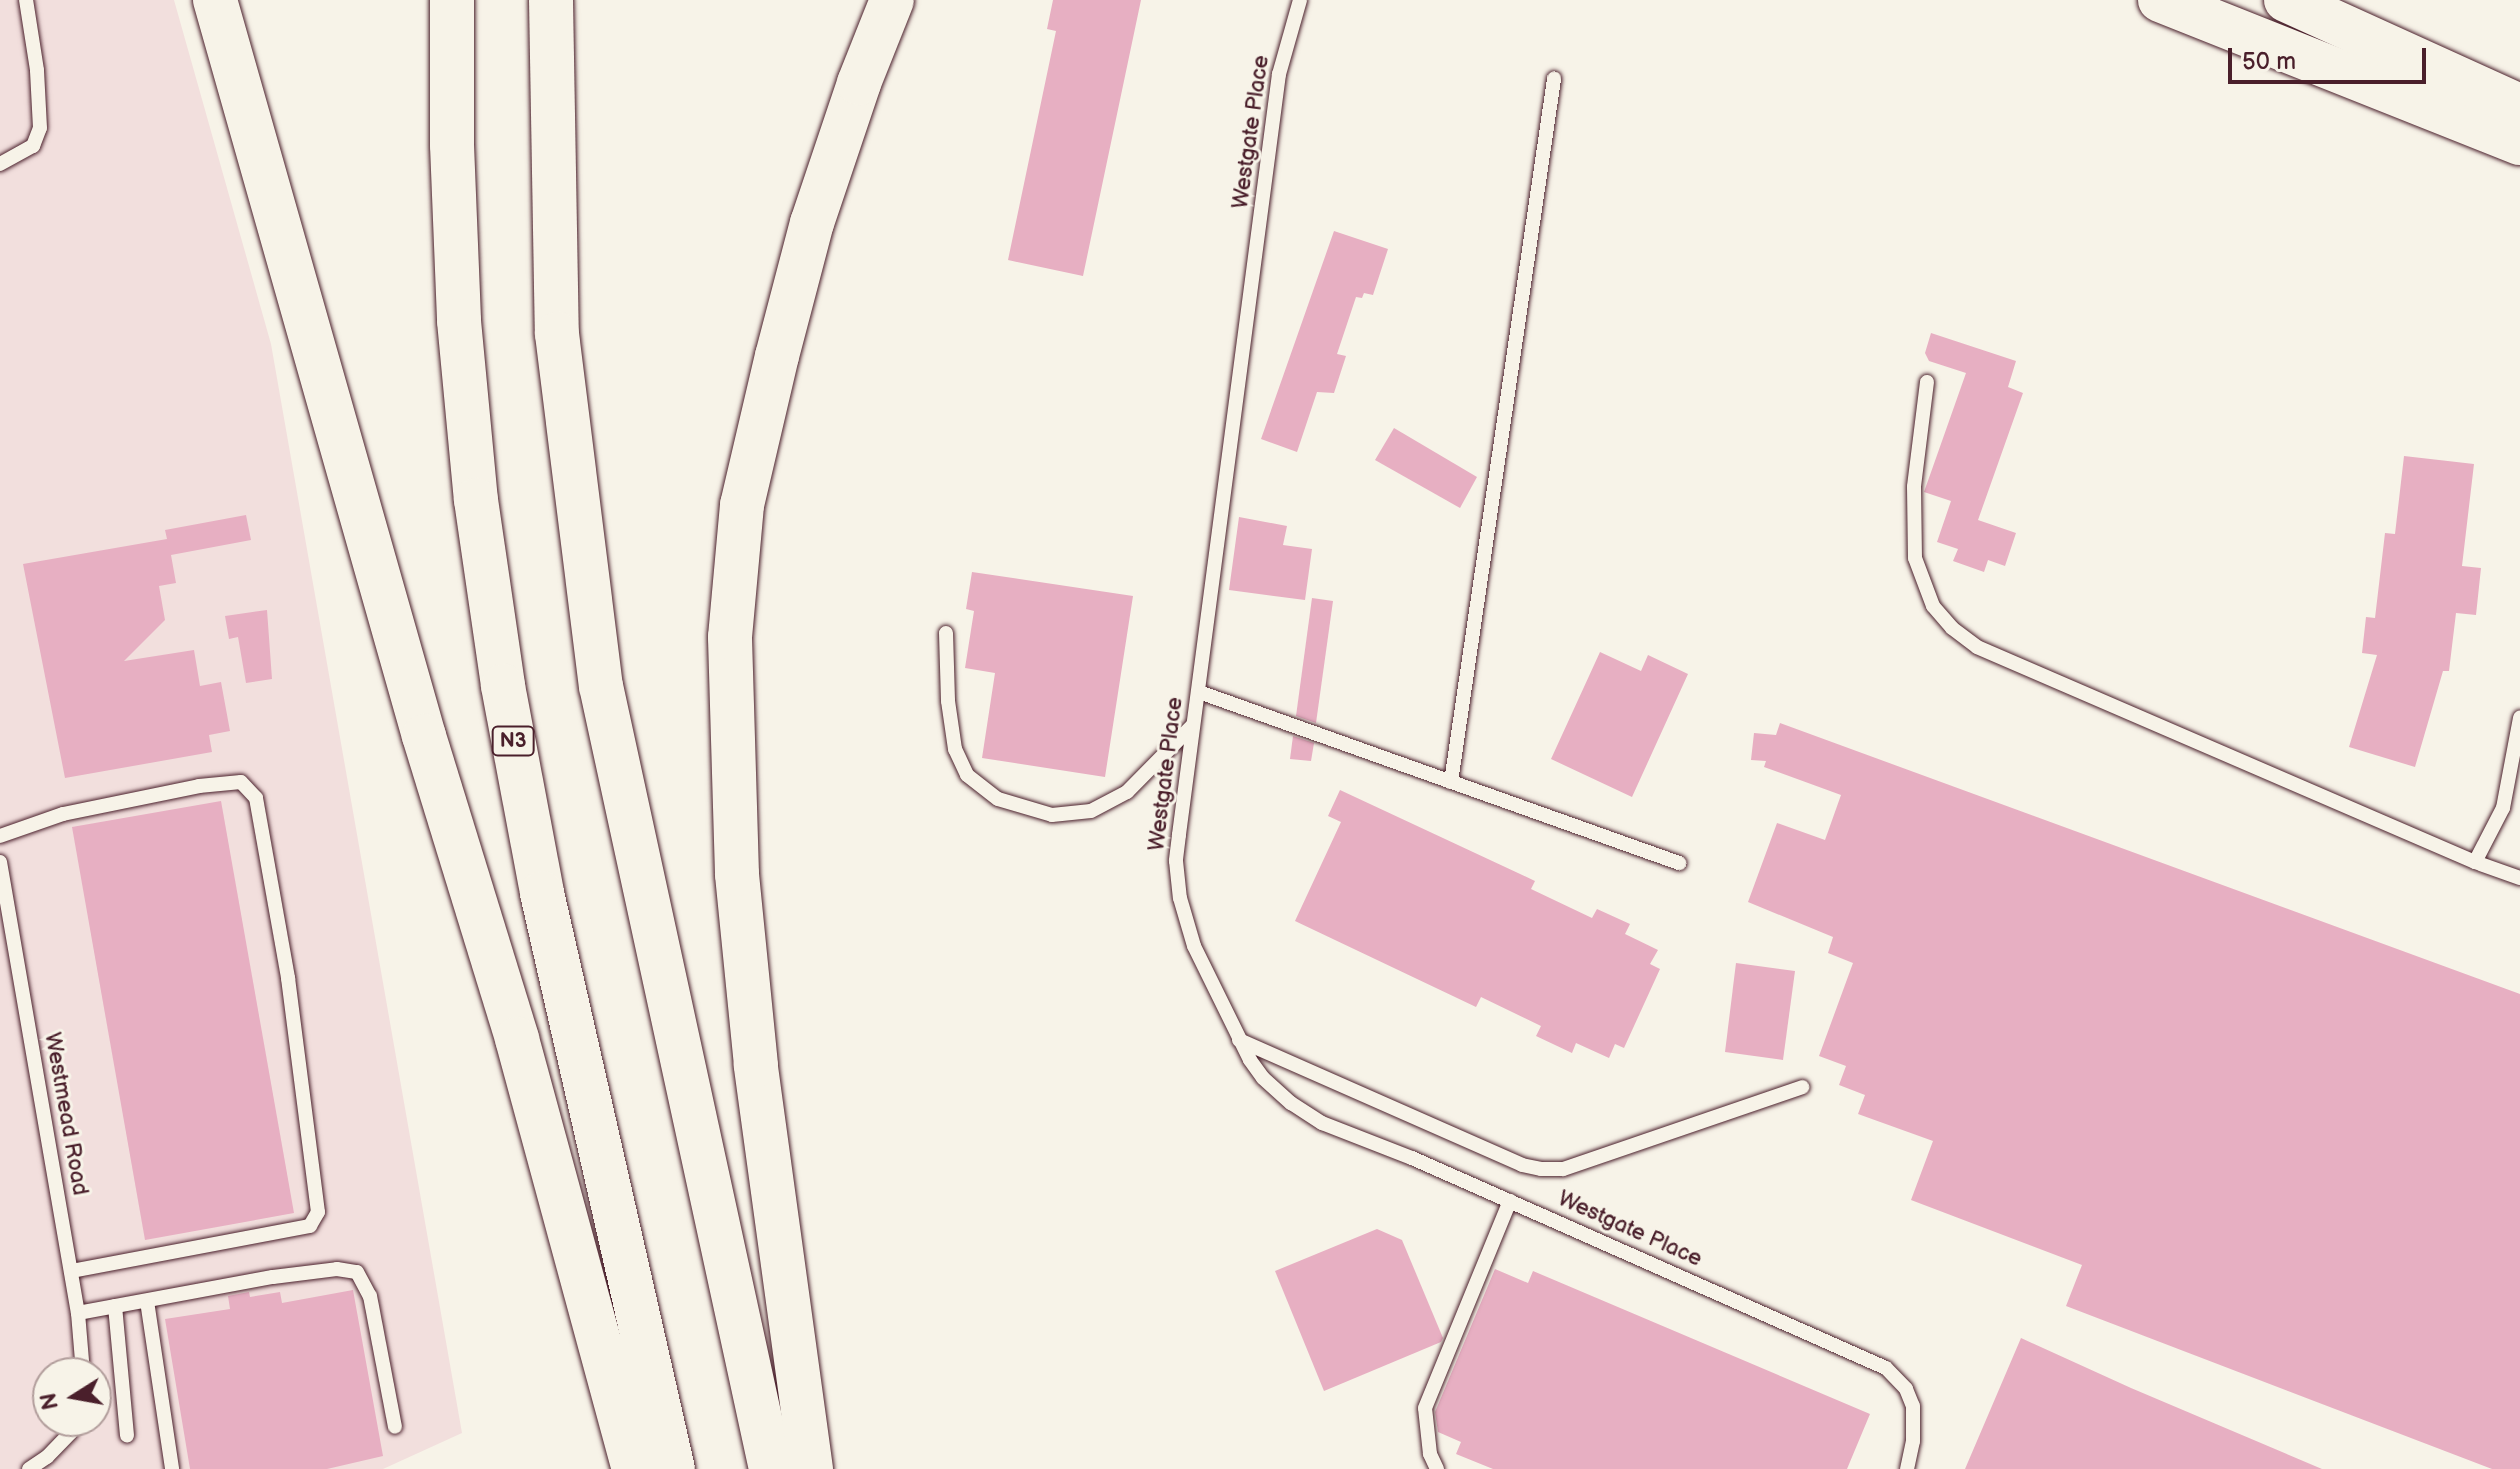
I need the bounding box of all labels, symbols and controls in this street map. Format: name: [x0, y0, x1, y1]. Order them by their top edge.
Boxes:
scale bar: [2232, 32, 2430, 82]
text: 50 m: [2242, 47, 2296, 76]
street label: Westgate Place: [1227, 53, 1275, 211]
street label: Westgate Place: [1143, 696, 1189, 852]
road number: N3: [491, 725, 535, 757]
street label: Westmead Road: [39, 1030, 93, 1198]
street label: Westgate Place: [1554, 1185, 1706, 1273]
north arrow: [32, 1357, 112, 1437]
text: N: [35, 1391, 65, 1412]

